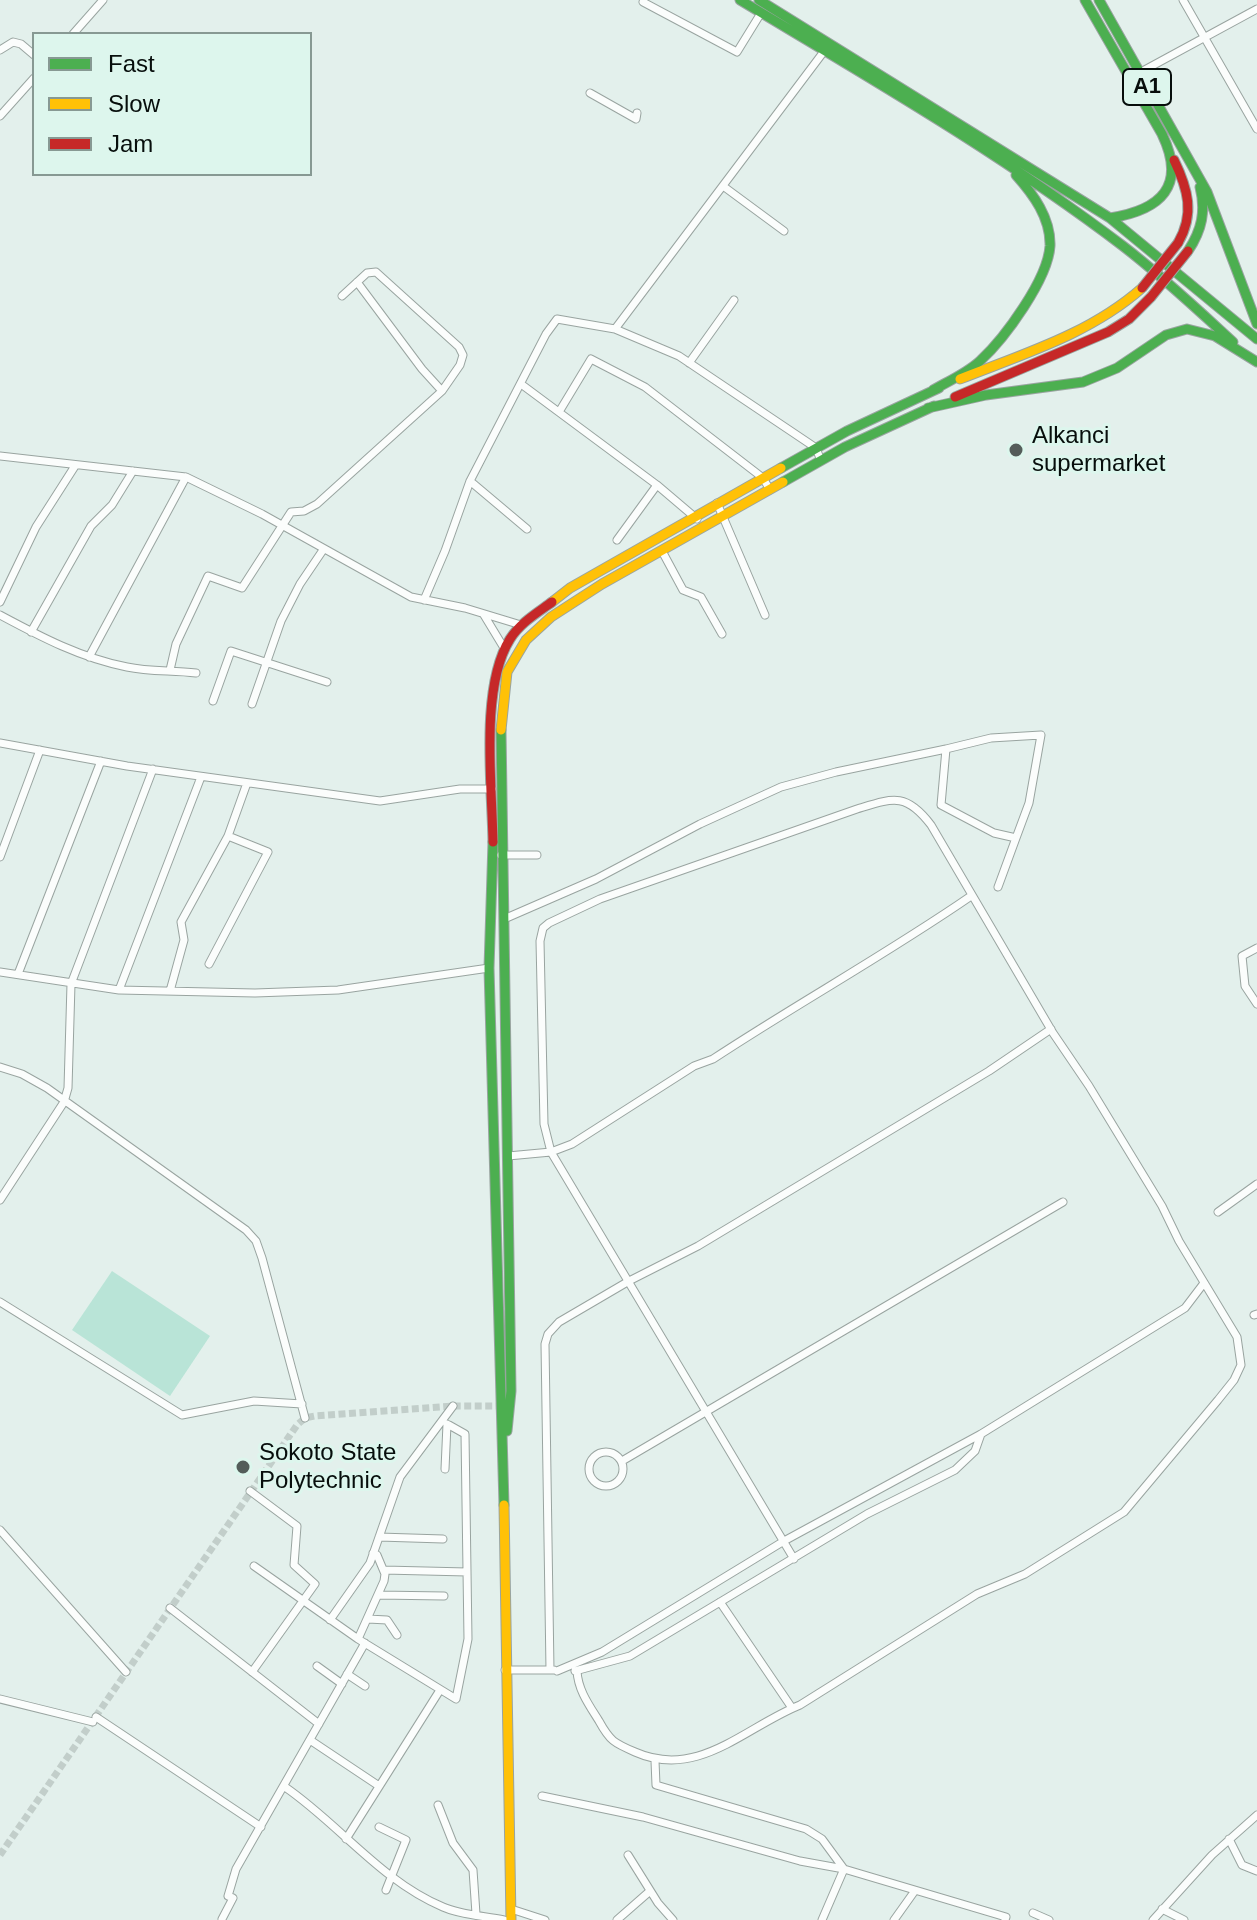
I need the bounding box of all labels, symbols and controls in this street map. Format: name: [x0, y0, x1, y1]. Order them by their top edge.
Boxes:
legend: [32, 32, 312, 176]
text: Fast: [108, 50, 155, 77]
road number: A1: [1123, 69, 1171, 105]
text: Slow: [108, 90, 160, 117]
text: Jam: [108, 130, 153, 157]
place label: Alkanci supermarket: [1032, 422, 1165, 478]
marker: Alkanci supermarket: [1007, 441, 1025, 459]
place label: Sokoto State Polytechnic: [259, 1439, 396, 1495]
marker: Sokoto State Polytechnic: [234, 1458, 252, 1476]

